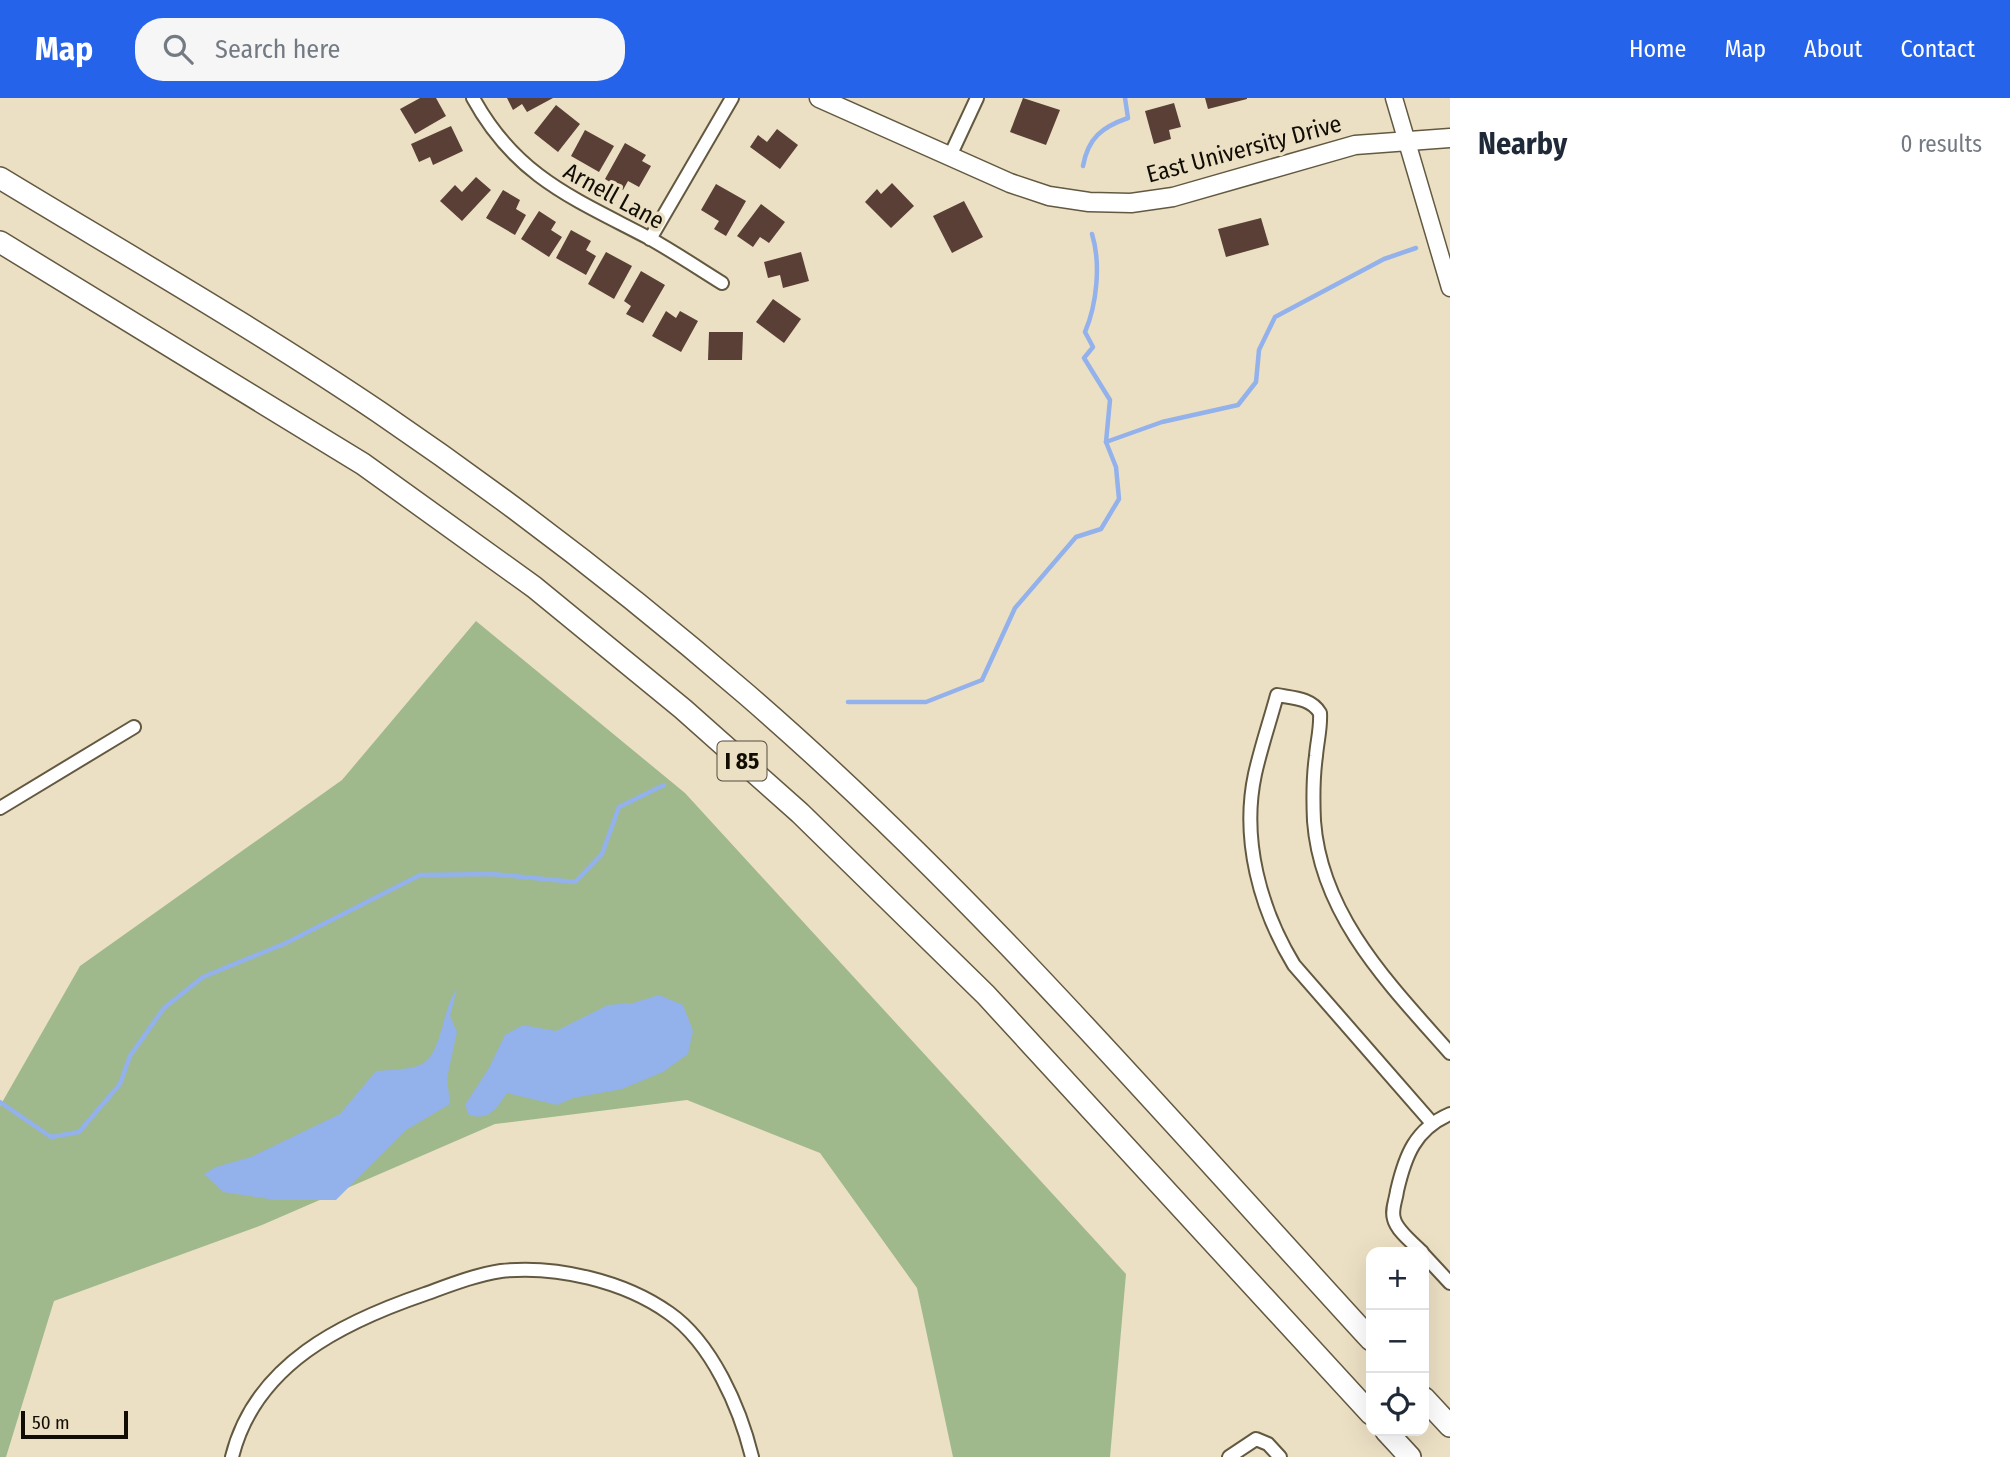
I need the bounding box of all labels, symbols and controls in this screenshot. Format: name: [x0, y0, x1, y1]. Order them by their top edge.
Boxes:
search box: [135, 18, 625, 81]
text: Map: [35, 29, 93, 69]
icon: search: [159, 30, 197, 68]
text: Search here: [215, 34, 340, 65]
text: Home: [1629, 35, 1686, 63]
text: Map: [1724, 35, 1766, 63]
text: About: [1804, 35, 1862, 63]
text: Contact: [1900, 35, 1975, 63]
street label: East University Drive: [1143, 109, 1345, 189]
text: Nearby: [1478, 126, 1567, 162]
text: 0 results: [1901, 130, 1982, 158]
street label: Arnell Lane: [559, 157, 669, 235]
road number: I 85: [718, 741, 766, 780]
map controls: [1366, 1247, 1429, 1436]
button: +: [1366, 1247, 1429, 1310]
button: −: [1366, 1310, 1429, 1373]
button: locate: [1366, 1373, 1429, 1436]
scale bar: [21, 1408, 128, 1440]
text: 50 m: [32, 1411, 70, 1434]

